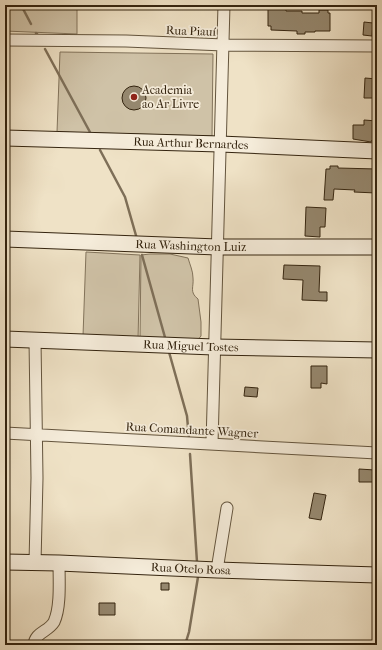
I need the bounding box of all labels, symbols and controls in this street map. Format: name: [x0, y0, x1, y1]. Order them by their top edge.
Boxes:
street label: Rua Piauí: [166, 23, 217, 39]
place label: Academia ao Ar Livre: [141, 83, 199, 111]
marker: Academia ao Ar Livre: [129, 92, 139, 102]
street label: Rua Arthur Bernardes: [133, 135, 249, 152]
street label: Rua Washington Luiz: [135, 237, 247, 254]
street label: Rua Miguel Tostes: [143, 337, 239, 354]
street label: Rua Comandante Wagner: [125, 420, 259, 441]
street label: Rua Otelo Rosa: [151, 560, 231, 577]

